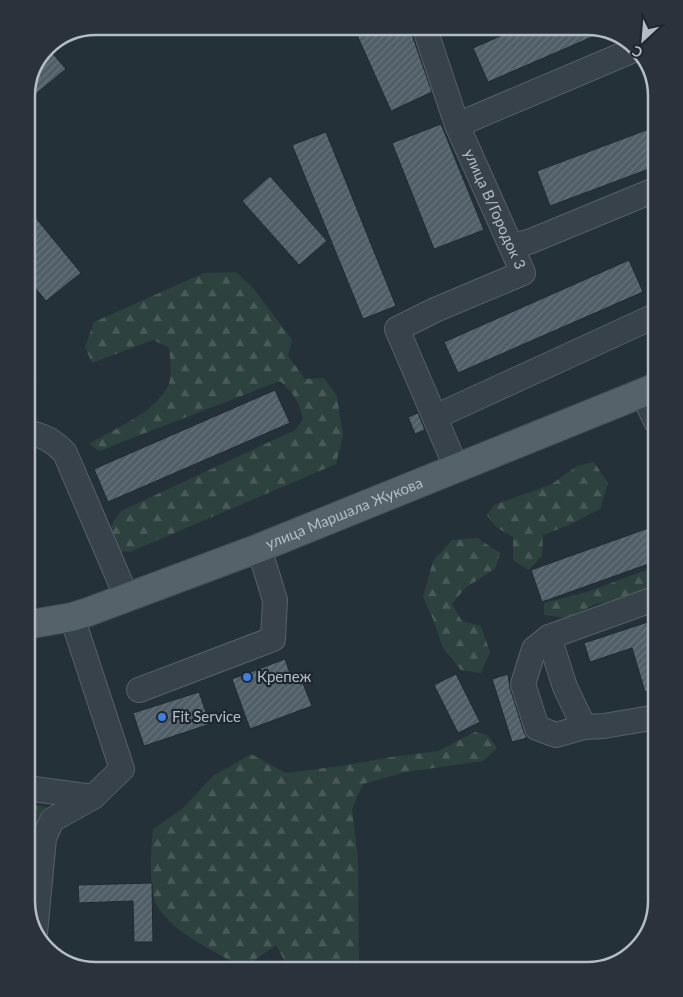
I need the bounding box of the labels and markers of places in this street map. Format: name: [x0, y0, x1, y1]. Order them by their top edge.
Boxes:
place label: Крепеж: [257, 667, 312, 685]
marker: Крепеж: [241, 671, 253, 683]
place label: Fit Service: [172, 707, 241, 725]
marker: Fit Service: [156, 711, 168, 723]

